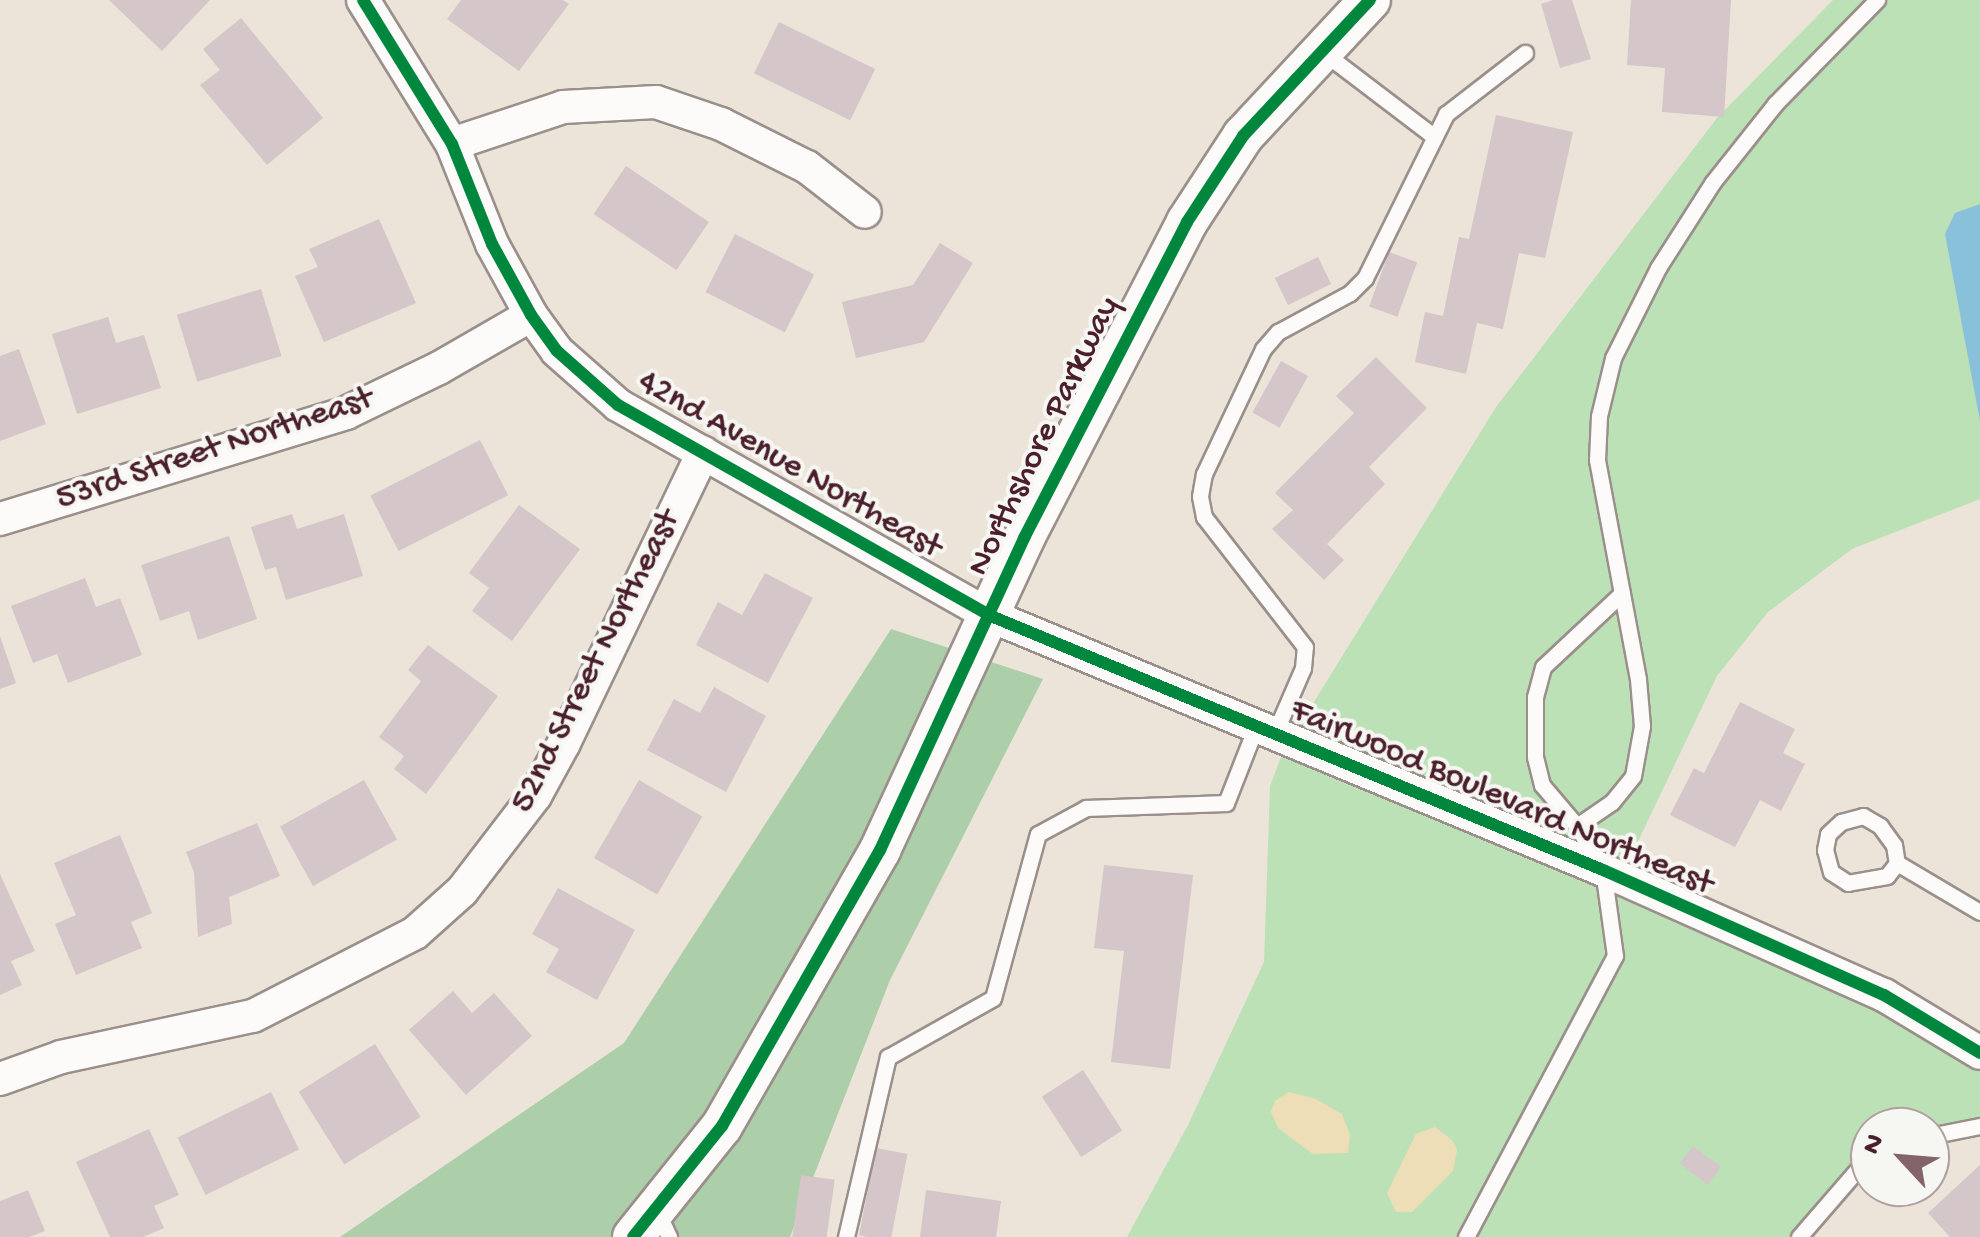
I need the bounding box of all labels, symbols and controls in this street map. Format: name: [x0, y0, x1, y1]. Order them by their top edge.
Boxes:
street label: Northshore Parkway: [959, 290, 1131, 584]
street label: 42nd Avenue Northeast: [630, 362, 948, 570]
street label: 53rd Street Northeast: [51, 379, 379, 521]
street label: 52nd Street Northeast: [503, 504, 691, 820]
street label: Fairwood Boulevard Northeast: [1283, 691, 1719, 907]
north arrow: [1850, 1107, 1950, 1207]
text: N: [1856, 1129, 1893, 1160]

